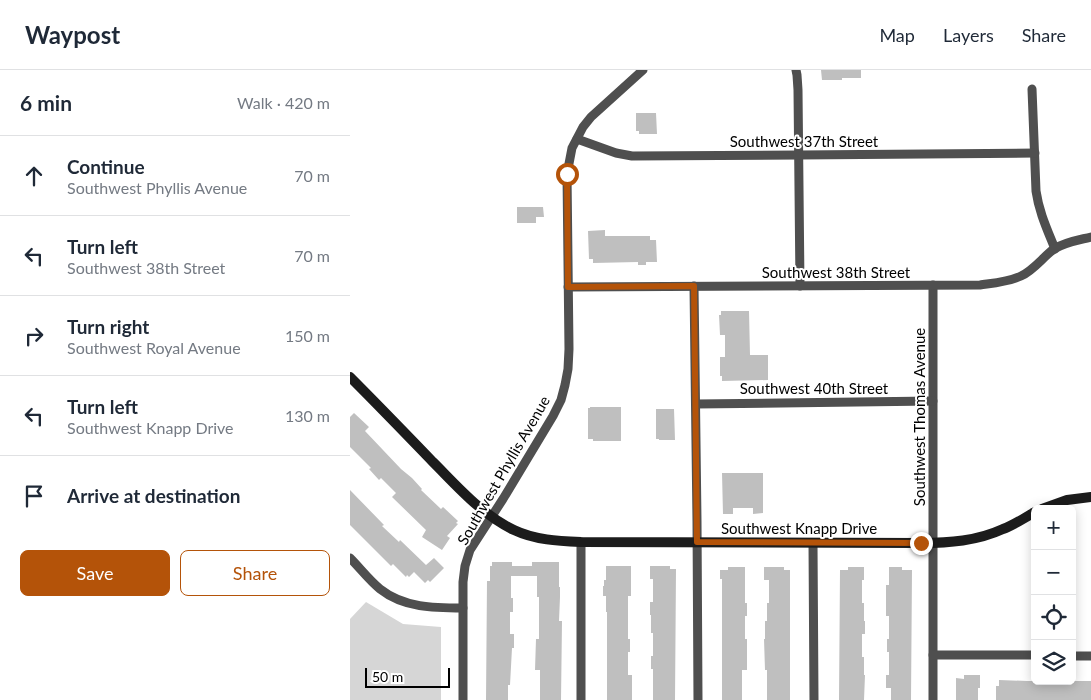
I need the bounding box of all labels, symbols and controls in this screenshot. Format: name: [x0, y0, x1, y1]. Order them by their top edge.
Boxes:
text: Waypost: [25, 20, 120, 49]
text: Map: [879, 24, 915, 46]
text: Layers: [943, 24, 994, 46]
text: Share: [1022, 24, 1066, 46]
text: 6 min: [20, 90, 72, 115]
text: Walk · 420 m: [237, 93, 330, 112]
street label: Southwest 37th Street: [730, 132, 879, 150]
text: Continue: [67, 155, 145, 178]
icon: ahead: [20, 162, 48, 190]
route start: [556, 163, 579, 186]
text: 70 m: [294, 166, 330, 185]
text: Southwest Phyllis Avenue: [67, 178, 247, 197]
text: Turn left: [67, 235, 138, 258]
icon: left: [20, 242, 48, 270]
text: 70 m: [294, 246, 330, 265]
text: Southwest 38th Street: [67, 258, 225, 277]
street label: Southwest 38th Street: [762, 263, 911, 281]
text: Turn right: [67, 315, 149, 338]
icon: right: [20, 322, 48, 350]
text: 150 m: [285, 326, 330, 345]
street label: Southwest Thomas Avenue: [910, 328, 928, 506]
text: Southwest Royal Avenue: [67, 338, 241, 357]
street label: Southwest 40th Street: [740, 379, 889, 397]
street label: Southwest Phyllis Avenue: [453, 392, 553, 548]
text: Turn left: [67, 395, 138, 418]
icon: left: [20, 402, 48, 430]
text: 130 m: [285, 406, 330, 425]
text: Southwest Knapp Drive: [67, 418, 234, 437]
icon: arrive: [20, 482, 48, 510]
text: Arrive at destination: [67, 484, 240, 507]
map controls: [1031, 505, 1076, 685]
button: +: [1031, 505, 1076, 550]
street label: Southwest Knapp Drive: [721, 519, 877, 537]
route end: [910, 532, 933, 555]
button: Save: [20, 550, 170, 596]
button: Share: [180, 550, 330, 596]
button: −: [1031, 550, 1076, 595]
button: locate: [1031, 595, 1076, 640]
button: layers: [1031, 640, 1076, 685]
scale bar: [365, 665, 450, 688]
text: 50 m: [372, 668, 403, 685]

